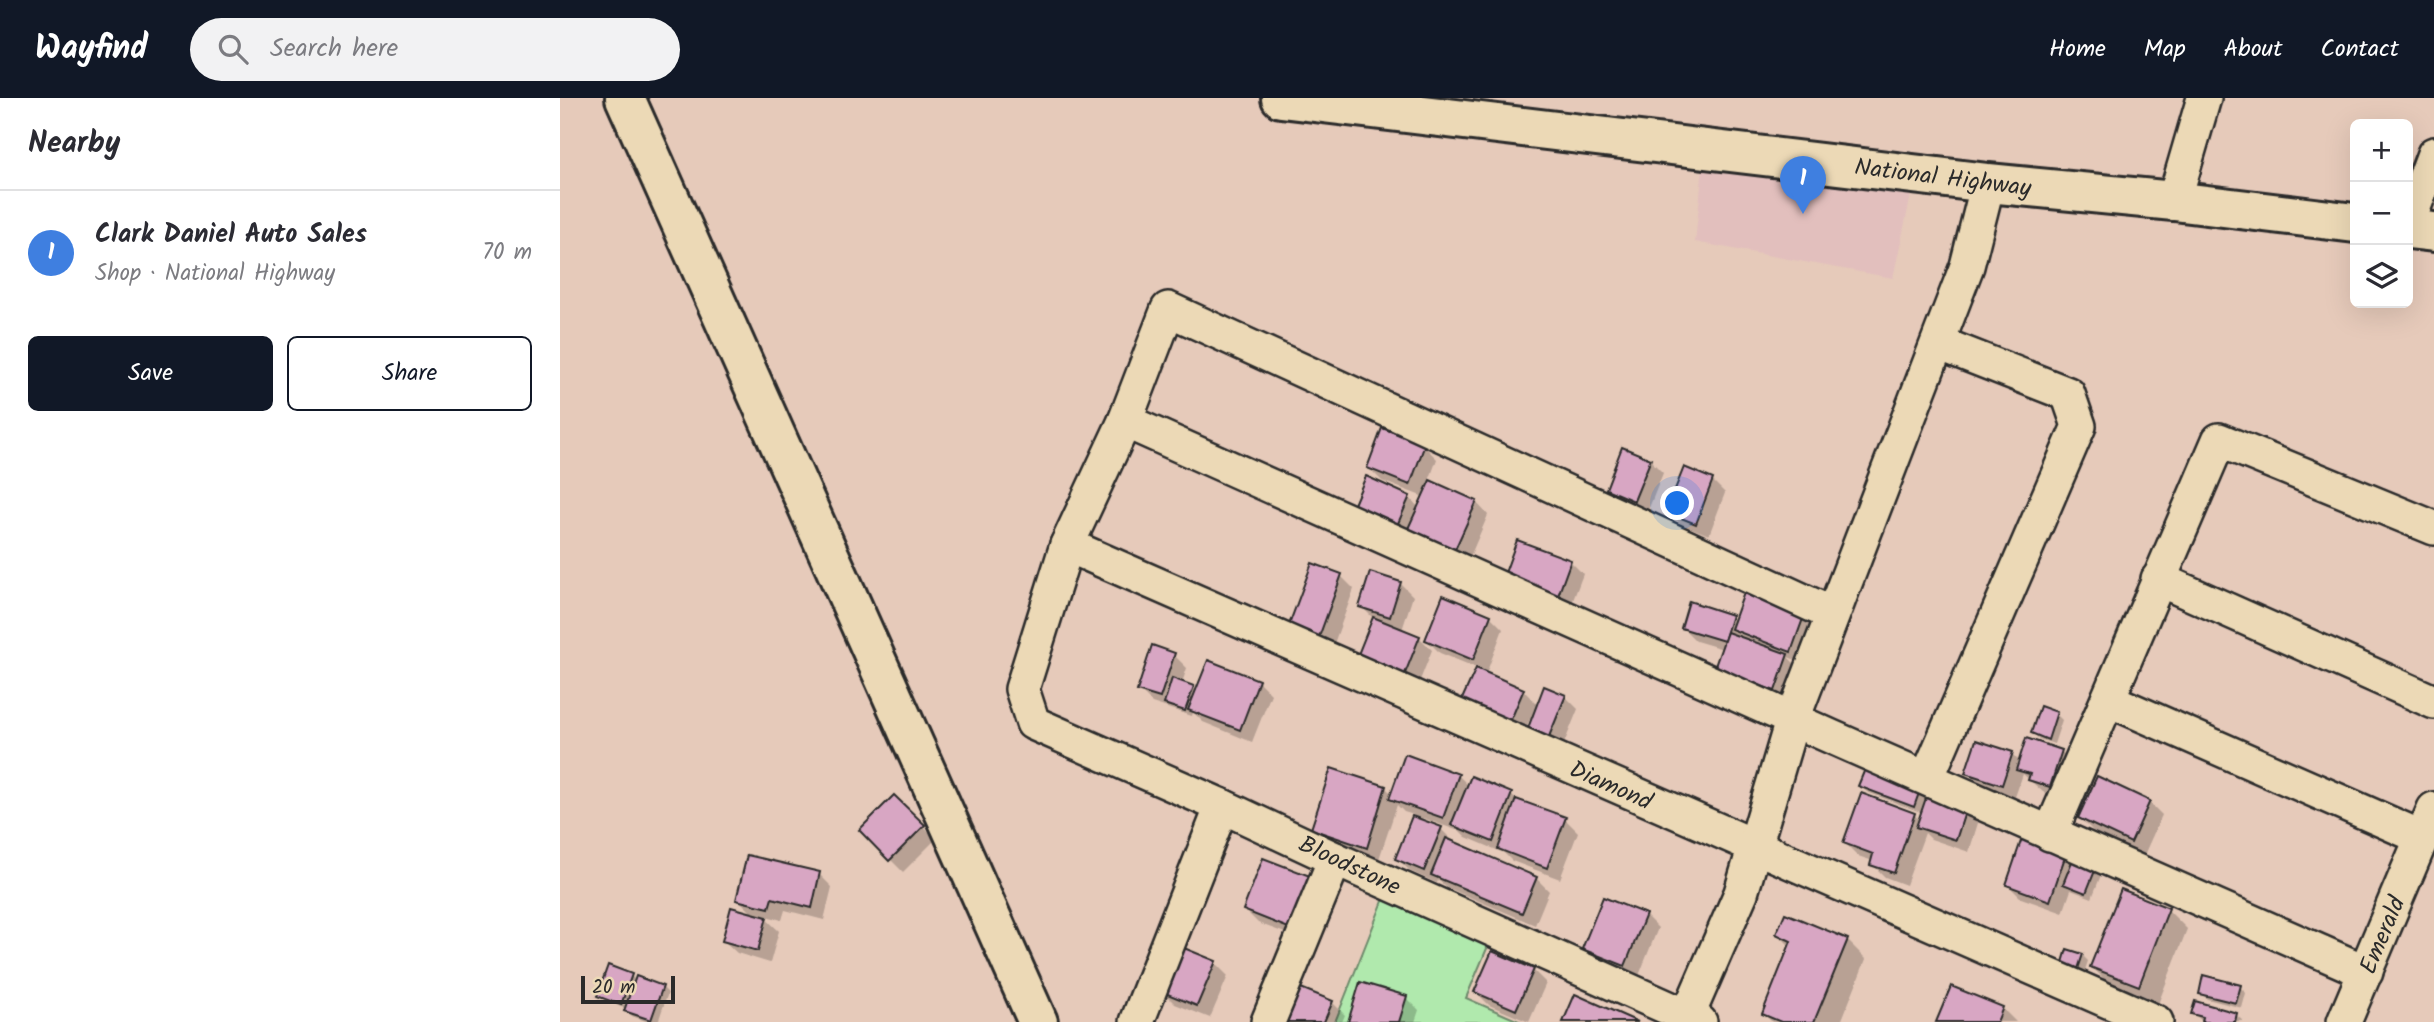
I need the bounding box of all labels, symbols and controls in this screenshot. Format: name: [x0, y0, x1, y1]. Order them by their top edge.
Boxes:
search box: [190, 18, 680, 81]
text: Wayfind: [35, 23, 148, 76]
text: Search here: [270, 28, 398, 70]
icon: search: [214, 30, 252, 68]
text: Home: [2049, 30, 2106, 69]
text: Map: [2144, 30, 2186, 69]
text: About: [2224, 30, 2282, 69]
text: Contact: [2320, 30, 2399, 69]
map controls: [2350, 119, 2413, 308]
button: +: [2350, 119, 2413, 182]
text: Nearby: [28, 120, 120, 168]
street label: National Highway: [1852, 148, 2034, 209]
pin: 1: [1780, 156, 1826, 214]
button: −: [2350, 182, 2413, 245]
text: Clark Daniel Auto Sales: [95, 214, 367, 256]
text: 1: [48, 235, 54, 271]
text: 70 m: [482, 235, 532, 271]
button: layers: [2350, 245, 2413, 308]
text: Shop · National Highway: [95, 256, 335, 292]
button: Save: [28, 336, 273, 411]
button: Share: [287, 336, 532, 411]
your location: [1660, 486, 1694, 520]
street label: Diamond: [1563, 751, 1659, 822]
street label: Bloodstone: [1292, 826, 1407, 907]
street label: Emerald: [2350, 890, 2418, 980]
scale bar: [581, 973, 676, 1005]
text: 20 m: [592, 973, 635, 1003]

